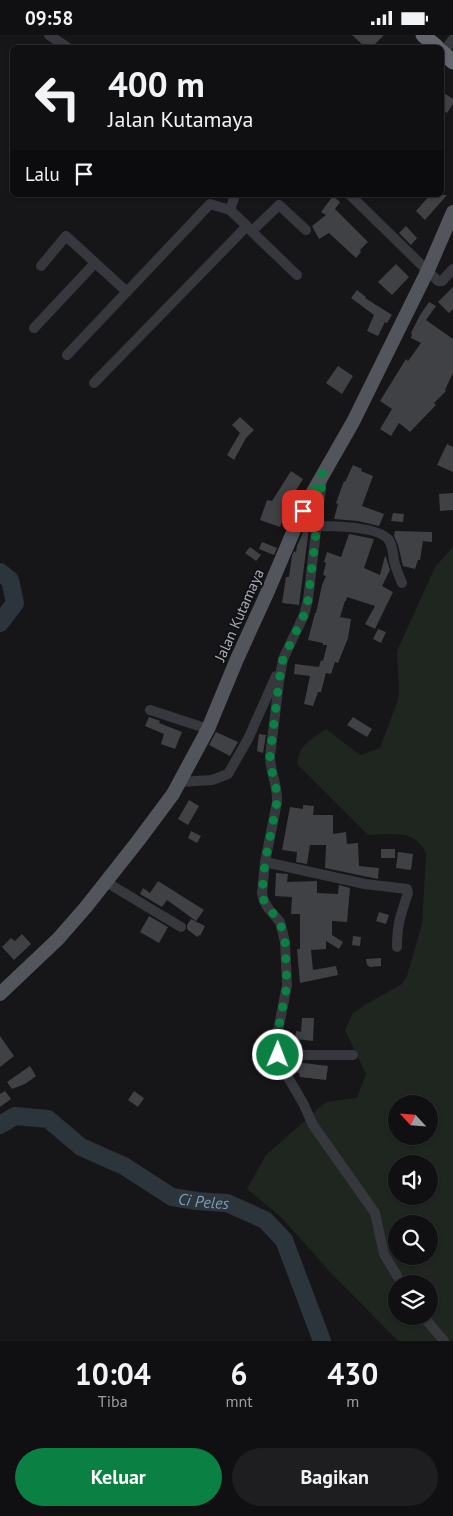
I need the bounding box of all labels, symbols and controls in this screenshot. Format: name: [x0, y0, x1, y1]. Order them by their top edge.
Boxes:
text: 09:58: [25, 6, 73, 30]
text: 400 m: [108, 61, 205, 107]
icon: left: [25, 65, 90, 130]
text: Jalan Kutamaya: [108, 105, 254, 133]
icon: arrive: [70, 160, 98, 188]
text: Lalu: [25, 162, 60, 186]
pin: [282, 490, 324, 532]
icon: arrive: [289, 497, 317, 525]
street label: Jalan Kutamaya: [210, 566, 268, 665]
position arrow: [251, 1028, 303, 1080]
north arrow: [388, 1095, 438, 1145]
map controls: [388, 1095, 438, 1325]
button: sound: [388, 1155, 438, 1205]
water label: Ci Peles: [177, 1188, 230, 1213]
button: search: [388, 1215, 438, 1265]
button: layers: [388, 1275, 438, 1325]
text: 10:04: [75, 1354, 151, 1393]
text: 6: [231, 1354, 248, 1393]
text: 430: [327, 1354, 378, 1393]
text: Tiba: [98, 1391, 128, 1411]
text: mnt: [225, 1391, 253, 1411]
text: m: [346, 1391, 359, 1411]
button: Keluar: [15, 1448, 222, 1506]
button: Bagikan: [232, 1448, 438, 1506]

